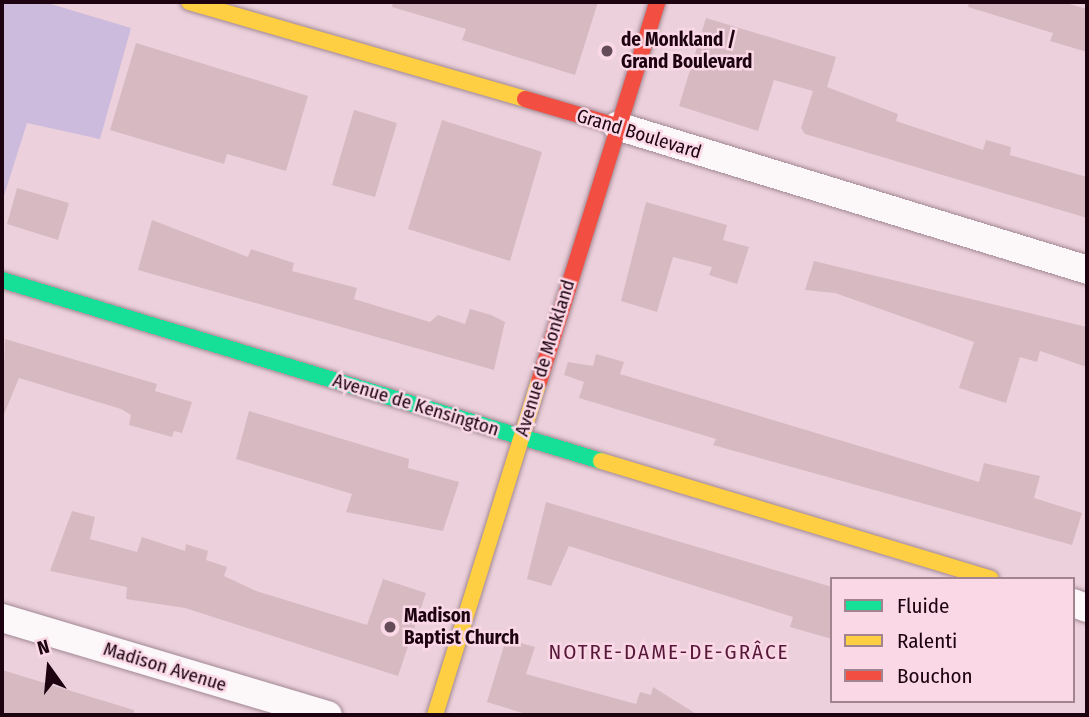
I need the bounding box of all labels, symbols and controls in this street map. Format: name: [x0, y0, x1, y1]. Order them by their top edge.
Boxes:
place label: de Monkland / Grand Boulevard: [621, 29, 752, 73]
marker: de Monkland / Grand Boulevard: [599, 43, 615, 59]
street label: Grand Boulevard: [574, 104, 704, 164]
street label: Avenue de Monkland: [510, 277, 580, 439]
street label: Avenue de Kensington: [330, 369, 502, 441]
legend: [830, 577, 1075, 703]
text: Fluide: [897, 593, 949, 619]
place label: Madison Baptist Church: [404, 605, 519, 649]
marker: Madison Baptist Church: [382, 619, 398, 635]
text: Ralenti: [897, 628, 957, 654]
north arrow: [14, 633, 84, 703]
text: N: [35, 635, 52, 660]
street label: Madison Avenue: [101, 637, 229, 697]
district label: NOTRE-DAME-DE-GRÂCE: [551, 639, 787, 665]
text: Bouchon: [897, 663, 973, 689]

